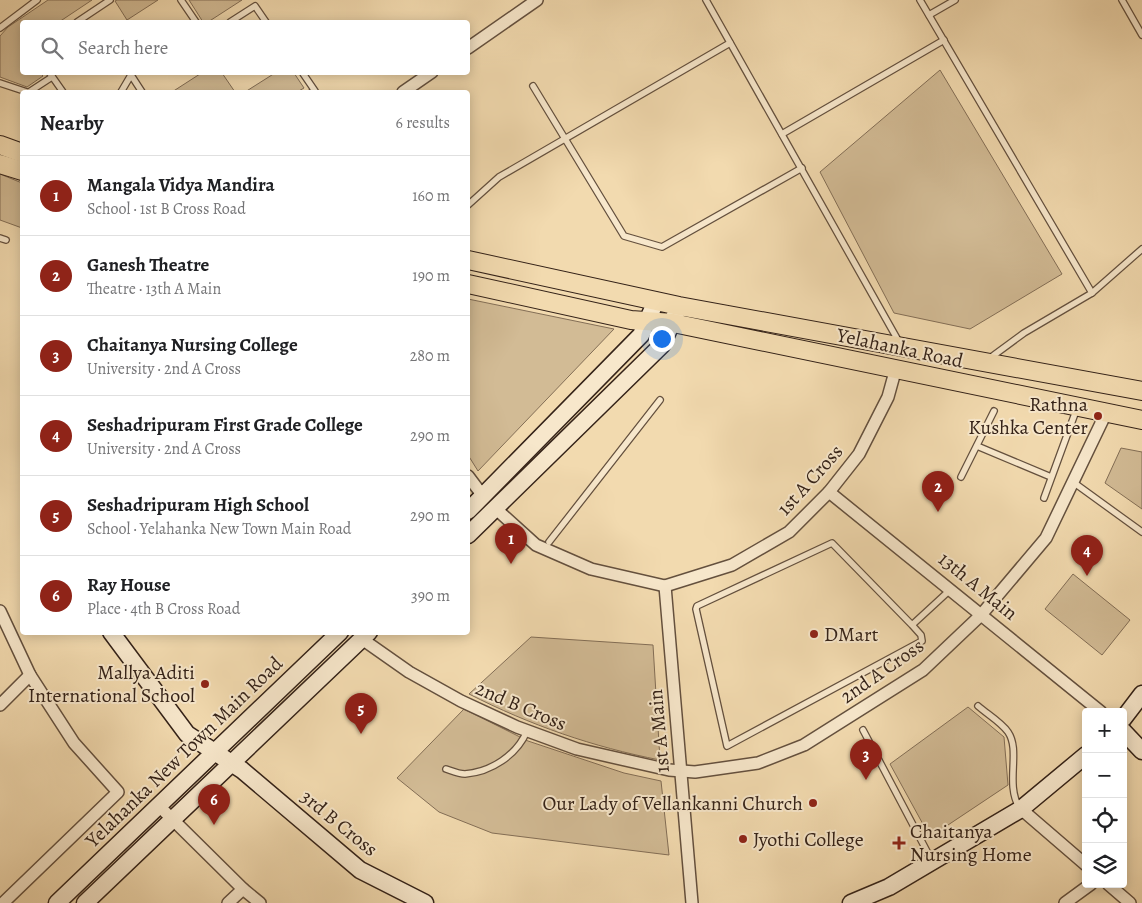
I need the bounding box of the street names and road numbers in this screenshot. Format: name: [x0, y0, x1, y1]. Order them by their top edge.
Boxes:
street label: Yelahanka Road: [833, 321, 966, 375]
street label: 1st A Cross: [771, 439, 849, 521]
street label: 13th A Main: [933, 546, 1023, 626]
street label: 2nd A Cross: [835, 632, 929, 710]
street label: Yelahanka New Town Main Road: [79, 650, 289, 854]
street label: 2nd B Cross: [471, 675, 571, 737]
street label: 1st A Main: [642, 688, 676, 774]
street label: 3rd B Cross: [295, 784, 383, 862]

